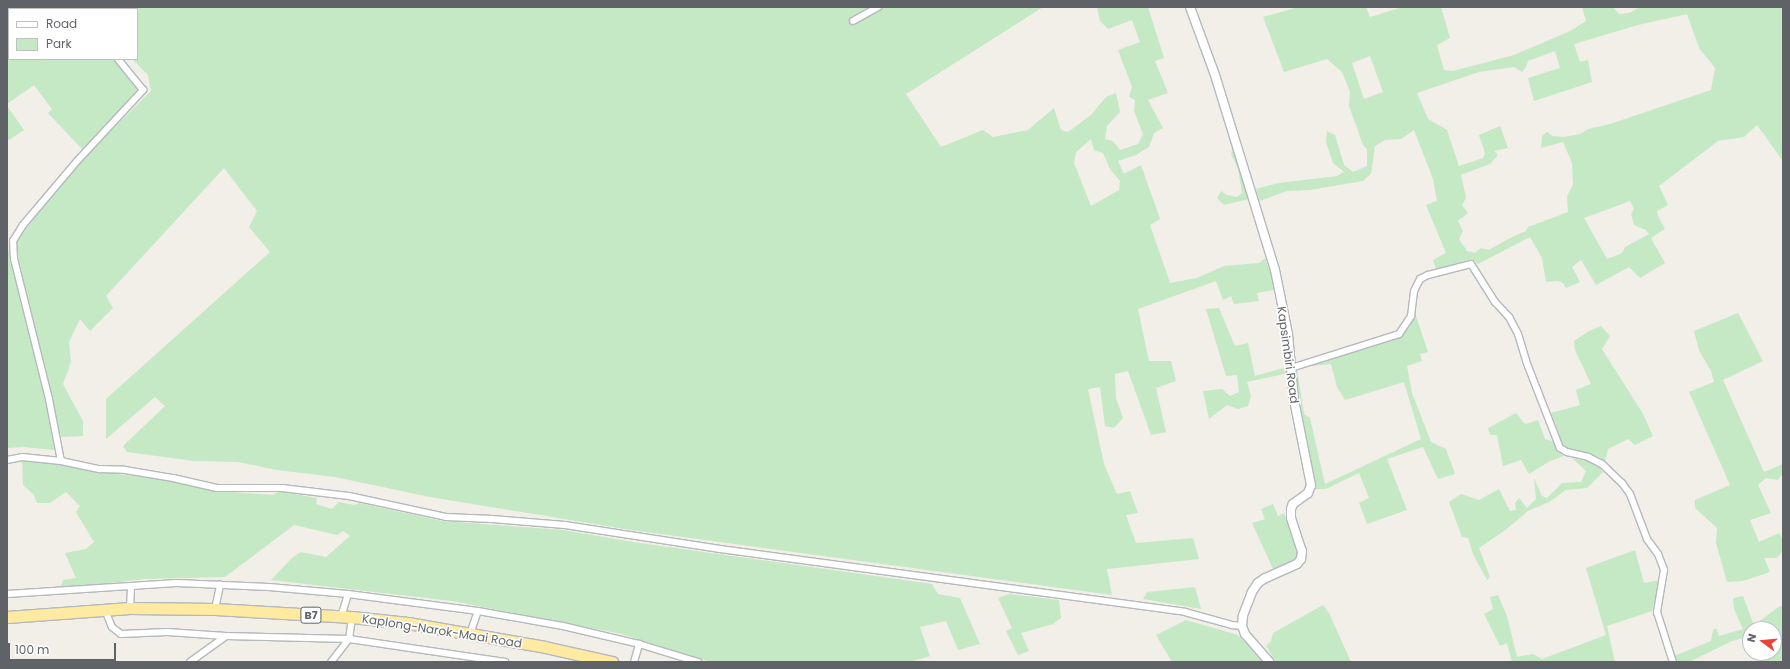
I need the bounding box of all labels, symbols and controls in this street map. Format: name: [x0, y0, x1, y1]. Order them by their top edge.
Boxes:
legend: [8, 8, 138, 60]
text: Road: [46, 15, 77, 32]
text: Park: [46, 35, 72, 52]
street label: Kapsimbiri Road: [1274, 306, 1302, 404]
road number: B7: [300, 606, 322, 624]
street label: Kaplong-Narok-Maai Road: [361, 611, 523, 651]
north arrow: [1742, 621, 1782, 661]
text: N: [1743, 632, 1760, 644]
scale bar: [10, 635, 118, 661]
text: 100 m: [15, 641, 49, 658]

